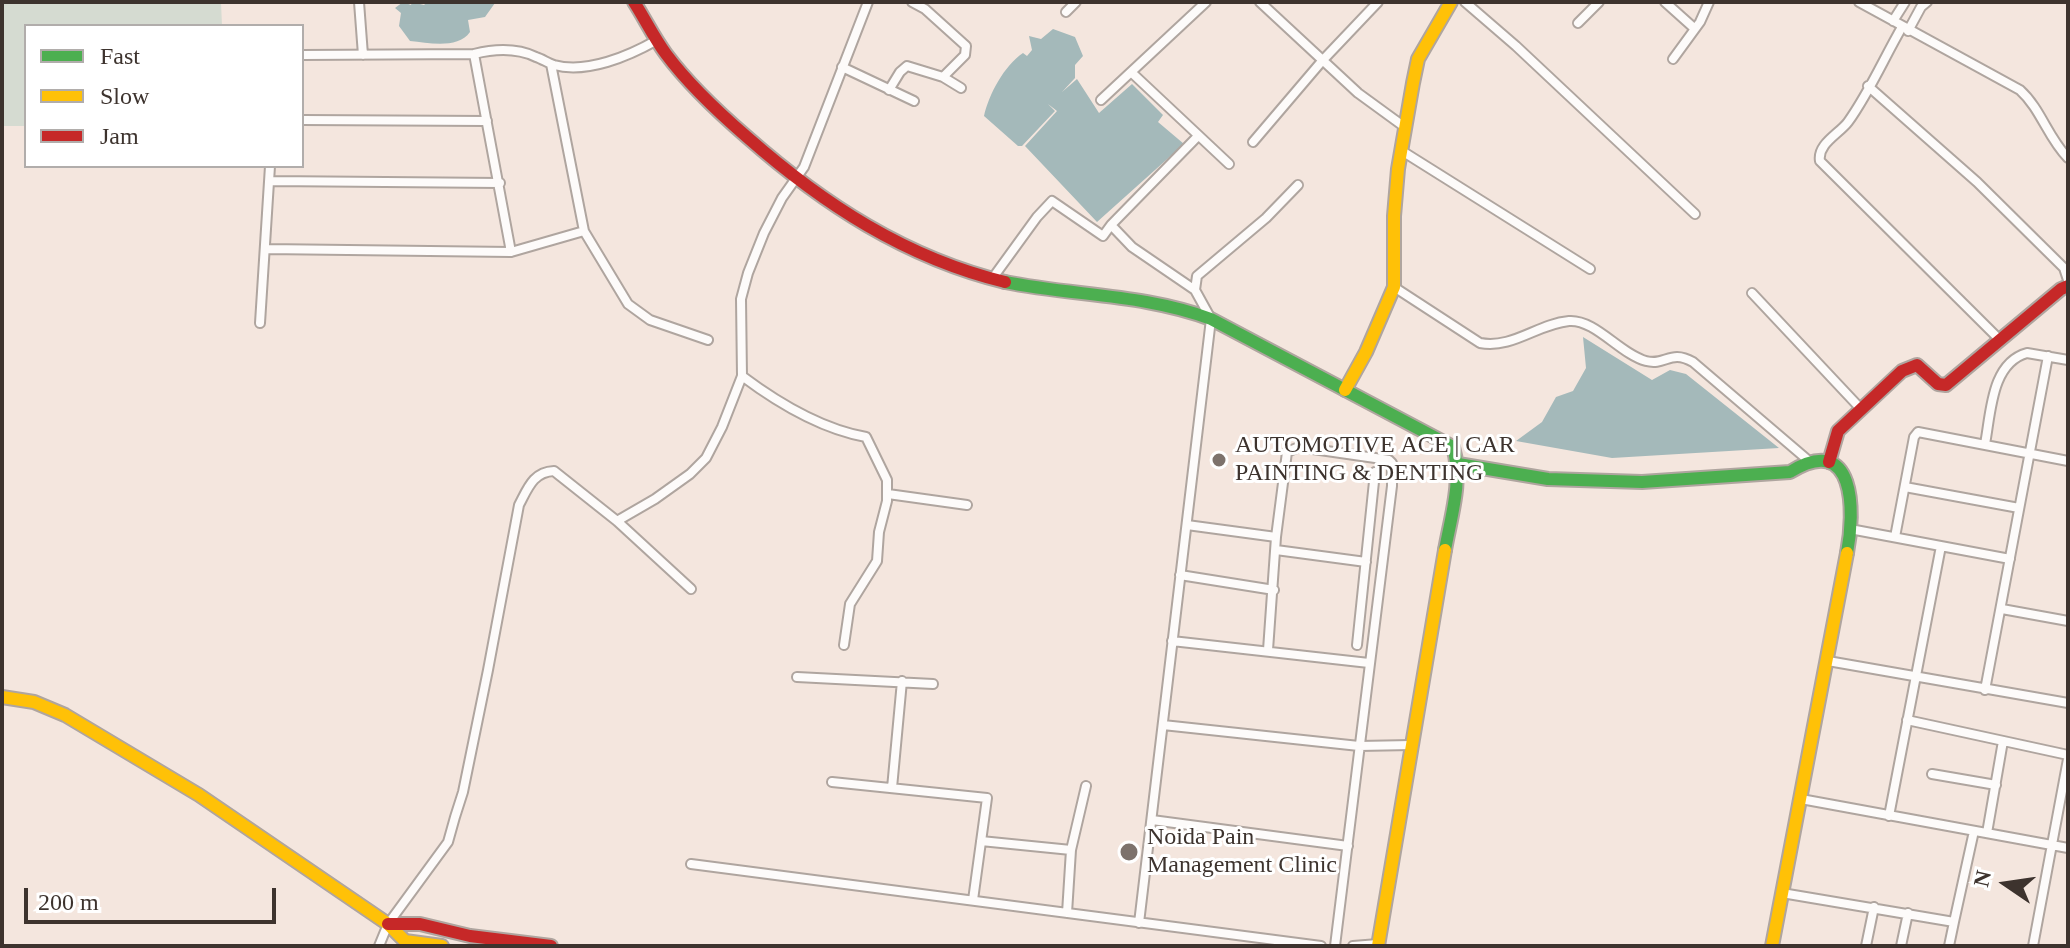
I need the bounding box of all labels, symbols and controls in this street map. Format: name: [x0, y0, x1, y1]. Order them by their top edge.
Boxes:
legend: [24, 24, 304, 168]
text: Fast: [100, 43, 140, 69]
text: Slow: [100, 83, 149, 109]
text: Jam: [100, 123, 139, 149]
place label: AUTOMOTIVE ACE | CAR PAINTING & DENTING: [1235, 432, 1515, 488]
marker: AUTOMOTIVE ACE | CAR PAINTING & DENTING: [1210, 451, 1228, 469]
place label: Noida Pain Management Clinic: [1147, 824, 1337, 880]
marker: Noida Pain Management Clinic: [1118, 841, 1140, 863]
north arrow: [1966, 844, 2046, 924]
text: N: [1968, 868, 1996, 889]
scale bar: [28, 872, 280, 922]
text: 200 m: [38, 889, 99, 915]

